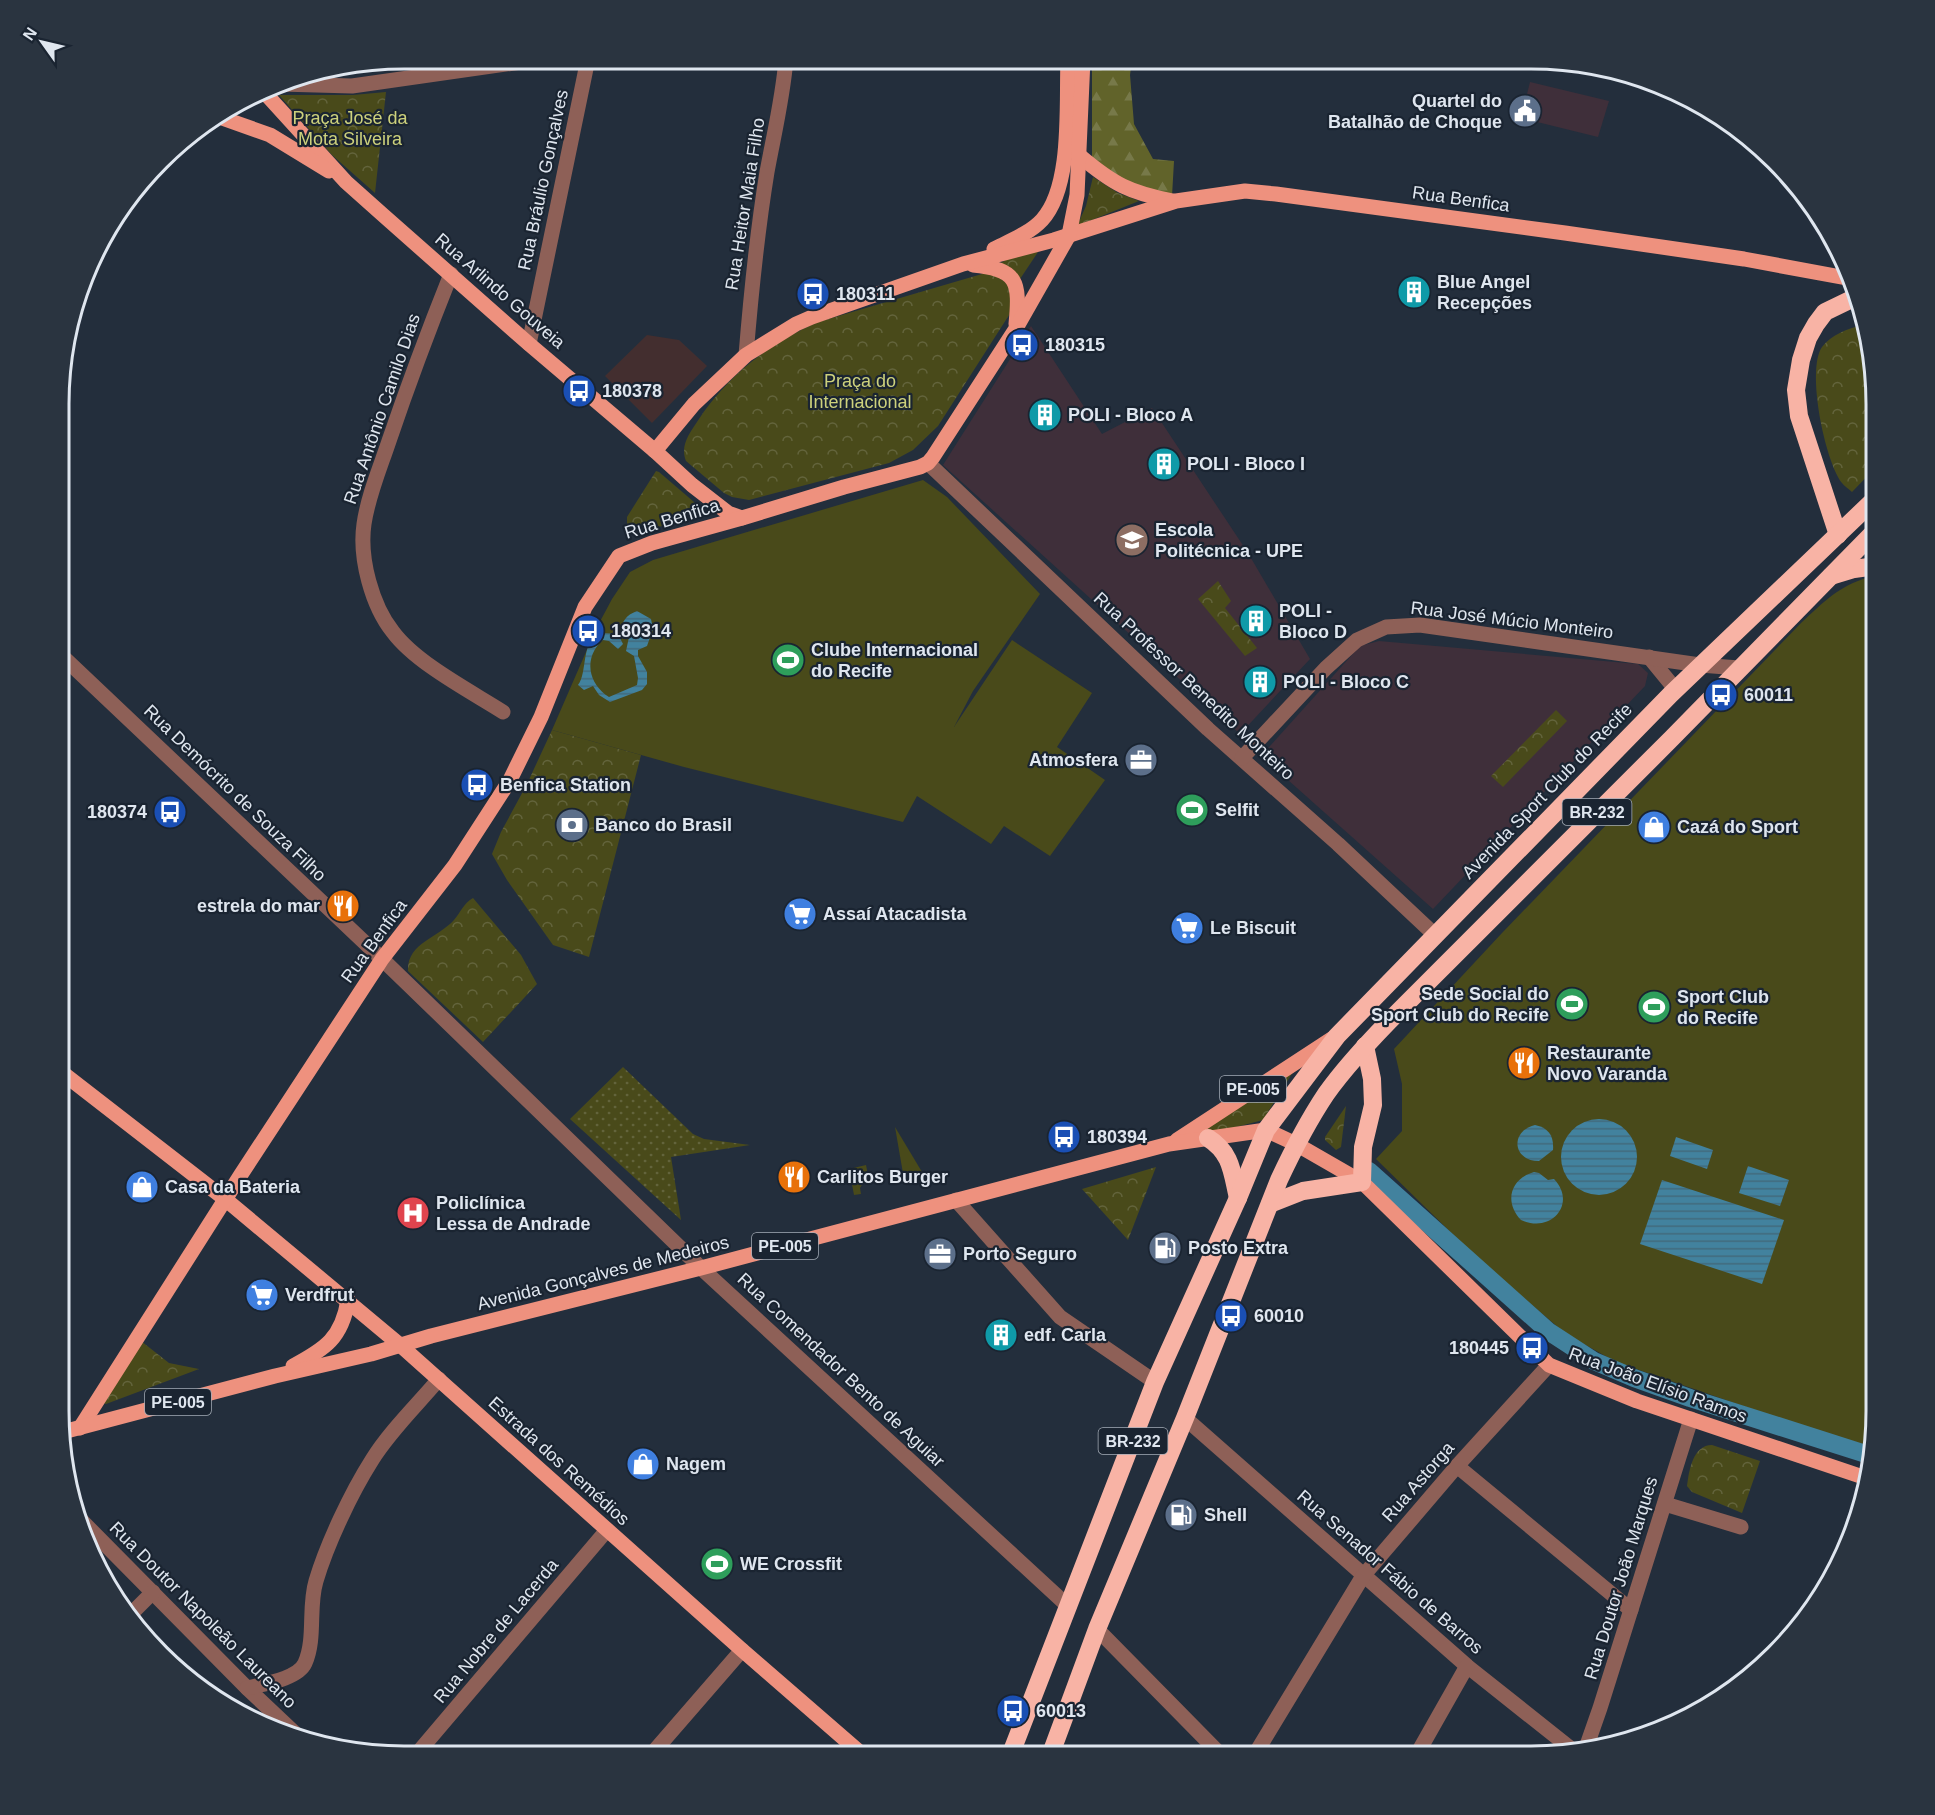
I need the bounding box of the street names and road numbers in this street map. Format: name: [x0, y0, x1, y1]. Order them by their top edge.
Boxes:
street label: Rua Bráulio Gonçalves: [514, 88, 572, 272]
street label: Rua Heitor Maia Filho: [722, 116, 768, 292]
street label: Rua Benfica: [1411, 182, 1512, 216]
street label: Rua Arlindo Gouveia: [431, 229, 570, 353]
street label: Rua Antônio Camilo Dias: [340, 311, 424, 507]
street label: Rua Benfica: [622, 495, 723, 543]
street label: Rua Professor Benedito Monteiro: [1090, 588, 1298, 784]
street label: Rua José Múcio Monteiro: [1409, 598, 1615, 642]
street label: Avenida Sport Club do Recife: [1458, 699, 1636, 883]
street label: Rua Demócrito de Souza Filho: [140, 701, 330, 885]
road number: BR-232: [1562, 799, 1632, 825]
street label: Rua Benfica: [337, 895, 411, 987]
road number: PE-005: [1220, 1076, 1286, 1102]
street label: Avenida Gonçalves de Medeiros: [475, 1232, 731, 1314]
road number: PE-005: [752, 1233, 818, 1259]
street label: Rua Comendador Bento de Aguiar: [734, 1269, 948, 1471]
street label: Rua João Elísio Ramos: [1566, 1343, 1750, 1427]
road number: PE-005: [145, 1389, 211, 1415]
street label: Estrada dos Remédios: [485, 1393, 633, 1529]
road number: BR-232: [1098, 1428, 1168, 1454]
street label: Rua Astorga: [1378, 1437, 1459, 1526]
street label: Rua Doutor João Marques: [1581, 1474, 1661, 1682]
street label: Rua Senador Fábio de Barros: [1293, 1486, 1487, 1658]
street label: Rua Doutor Napoleão Laureano: [106, 1518, 300, 1712]
street label: Rua Nobre de Lacerda: [430, 1554, 563, 1707]

